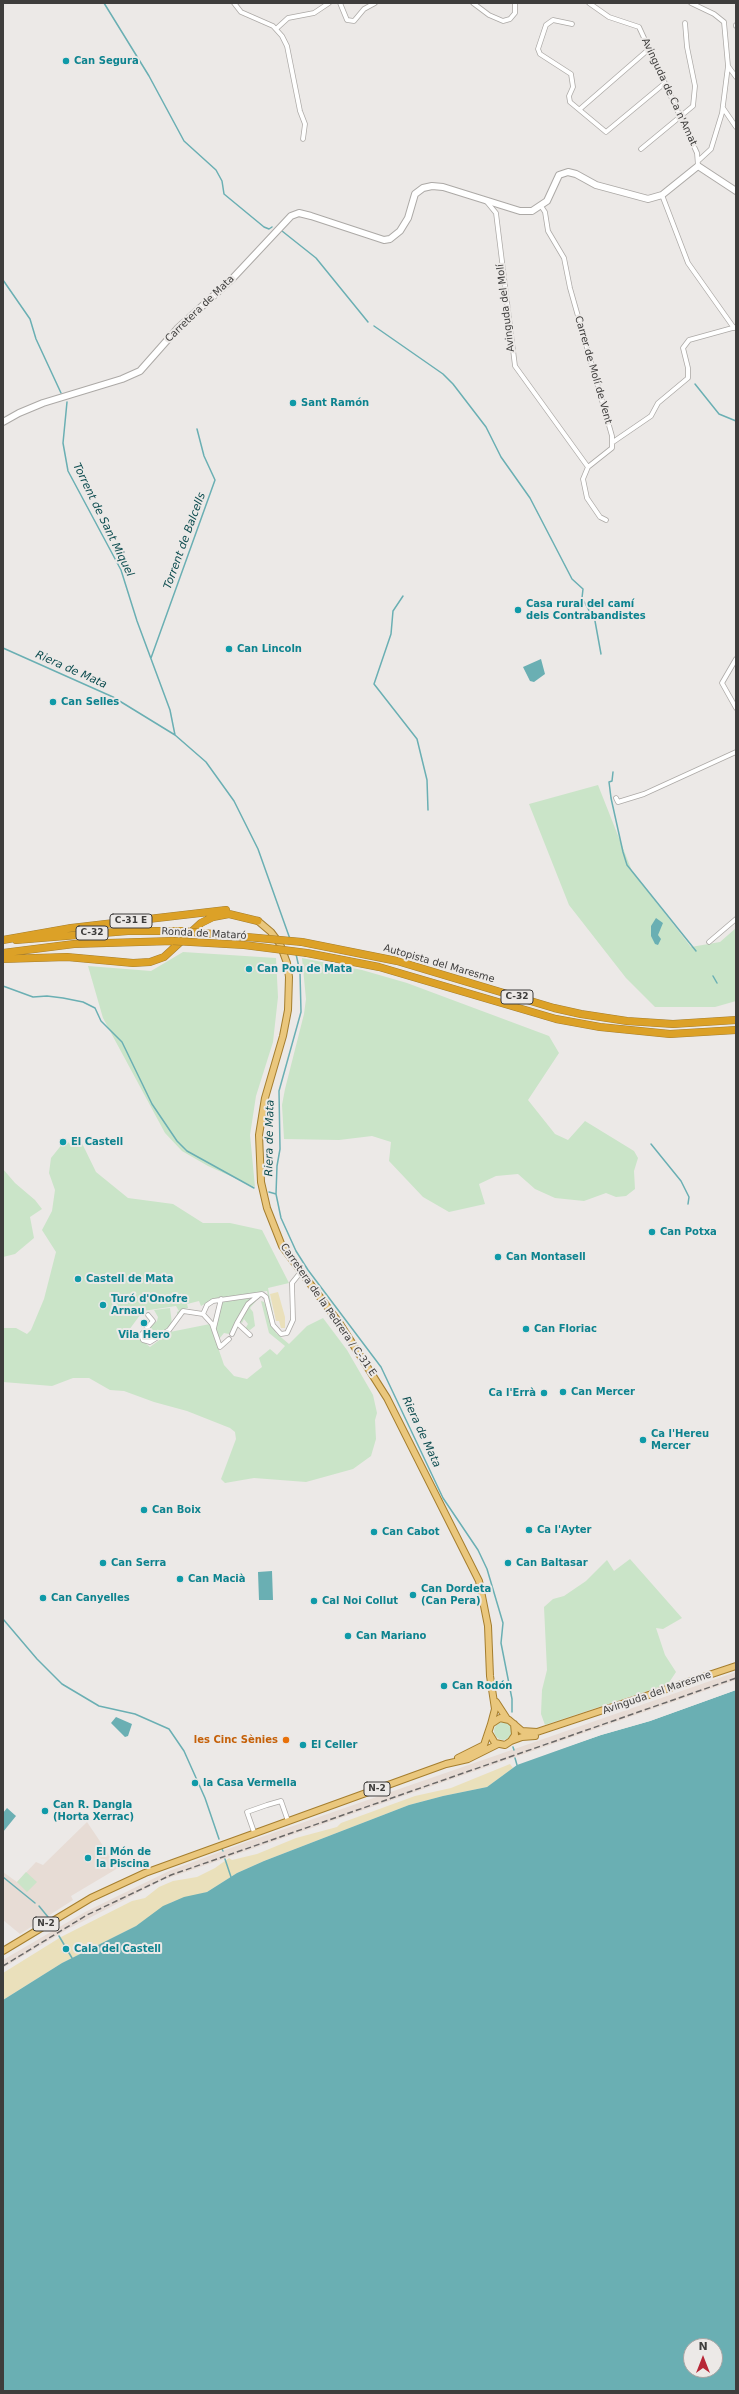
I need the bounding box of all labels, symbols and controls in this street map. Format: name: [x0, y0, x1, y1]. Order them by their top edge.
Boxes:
street label: Avinguda de Ca n'Amat: [639, 36, 699, 148]
place label: Can Segura: [74, 55, 139, 67]
marker: Can Segura: [61, 56, 71, 66]
street label: Avinguda del Molí: [495, 263, 517, 353]
street label: Carretera de Mata: [163, 273, 237, 345]
street label: Carrer de Molí de Vent: [572, 315, 614, 425]
place label: Sant Ramón: [301, 397, 369, 409]
marker: Sant Ramón: [288, 398, 298, 408]
water label: Torrent de Sant Miquel: [70, 461, 136, 579]
water label: Torrent de Balcells: [161, 491, 209, 591]
place label: Casa rural del camí dels Contrabandistes: [526, 598, 646, 622]
marker: Casa rural del camí dels Contrabandistes: [513, 605, 523, 615]
place label: Can Lincoln: [237, 643, 302, 655]
marker: Can Lincoln: [224, 644, 234, 654]
water label: Riera de Mata: [33, 648, 109, 692]
place label: Can Selles: [61, 696, 119, 708]
marker: Can Selles: [48, 697, 58, 707]
road number: C-31 E: [110, 914, 152, 928]
road number: C-32: [76, 926, 108, 940]
street label: Ronda de Mataró: [161, 926, 247, 942]
street label: Autopista del Maresme: [382, 942, 496, 986]
place label: Can Pou de Mata: [257, 963, 352, 975]
marker: Can Pou de Mata: [244, 964, 254, 974]
road number: C-32: [501, 990, 533, 1004]
water label: Riera de Mata: [263, 1100, 277, 1176]
place label: El Castell: [71, 1136, 123, 1148]
marker: El Castell: [58, 1137, 68, 1147]
place label: Can Potxa: [660, 1226, 717, 1238]
marker: Can Potxa: [647, 1227, 657, 1237]
street label: Carretera de la Pedrera / C-31 E: [277, 1241, 379, 1379]
place label: Can Montasell: [506, 1251, 586, 1263]
marker: Can Montasell: [493, 1252, 503, 1262]
place label: Castell de Mata: [86, 1273, 174, 1285]
marker: Castell de Mata: [73, 1274, 83, 1284]
place label: Turó d'Onofre Arnau: [111, 1293, 188, 1316]
marker: Turó d'Onofre Arnau: [98, 1300, 108, 1310]
marker: Vila Hero: [139, 1318, 149, 1328]
place label: Can Floriac: [534, 1323, 597, 1335]
marker: Can Floriac: [521, 1324, 531, 1334]
place label: Vila Hero: [118, 1329, 170, 1341]
place label: Can Mercer: [571, 1386, 635, 1398]
place label: Ca l'Errà: [488, 1387, 536, 1399]
marker: Can Mercer: [558, 1387, 568, 1397]
marker: Ca l'Errà: [539, 1388, 549, 1398]
water label: Riera de Mata: [399, 1394, 443, 1470]
place label: Ca l'Hereu Mercer: [651, 1428, 709, 1452]
marker: Ca l'Hereu Mercer: [638, 1435, 648, 1445]
place label: Can Boix: [152, 1504, 201, 1516]
marker: Can Boix: [139, 1505, 149, 1515]
place label: Ca l'Ayter: [537, 1524, 591, 1536]
marker: Ca l'Ayter: [524, 1525, 534, 1535]
place label: Can Cabot: [382, 1526, 440, 1538]
marker: Can Cabot: [369, 1527, 379, 1537]
place label: Can Serra: [111, 1557, 166, 1569]
place label: Can Baltasar: [516, 1557, 588, 1569]
marker: Can Serra: [98, 1558, 108, 1568]
marker: Can Baltasar: [503, 1558, 513, 1568]
place label: Can Macià: [188, 1573, 245, 1585]
marker: Can Macià: [175, 1574, 185, 1584]
place label: Can Dordeta (Can Pera): [421, 1583, 491, 1606]
marker: Can Dordeta (Can Pera): [408, 1590, 418, 1600]
place label: Can Canyelles: [51, 1592, 130, 1604]
marker: Can Canyelles: [38, 1593, 48, 1603]
place label: Cal Noi Collut: [322, 1595, 398, 1607]
marker: Cal Noi Collut: [309, 1596, 319, 1606]
place label: Can Mariano: [356, 1630, 426, 1642]
marker: Can Mariano: [343, 1631, 353, 1641]
street label: Avinguda del Maresme: [601, 1669, 713, 1717]
place label: Can Rodón: [452, 1680, 512, 1692]
marker: Can Rodón: [439, 1681, 449, 1691]
place label: les Cinc Sènies: [194, 1734, 278, 1746]
marker: les Cinc Sènies: [281, 1735, 291, 1745]
place label: El Celler: [311, 1739, 357, 1751]
marker: El Celler: [298, 1740, 308, 1750]
place label: la Casa Vermella: [203, 1777, 297, 1789]
marker: la Casa Vermella: [190, 1778, 200, 1788]
road number: N-2: [364, 1782, 390, 1796]
place label: Can R. Dangla (Horta Xerrac): [53, 1799, 134, 1822]
marker: Can R. Dangla (Horta Xerrac): [40, 1806, 50, 1816]
place label: El Món de la Piscina: [96, 1846, 151, 1870]
marker: El Món de la Piscina: [83, 1853, 93, 1863]
road number: N-2: [33, 1917, 59, 1931]
place label: Cala del Castell: [74, 1943, 161, 1955]
marker: Cala del Castell: [61, 1944, 71, 1954]
north arrow: [683, 2338, 723, 2378]
text: N: [698, 2340, 708, 2353]

